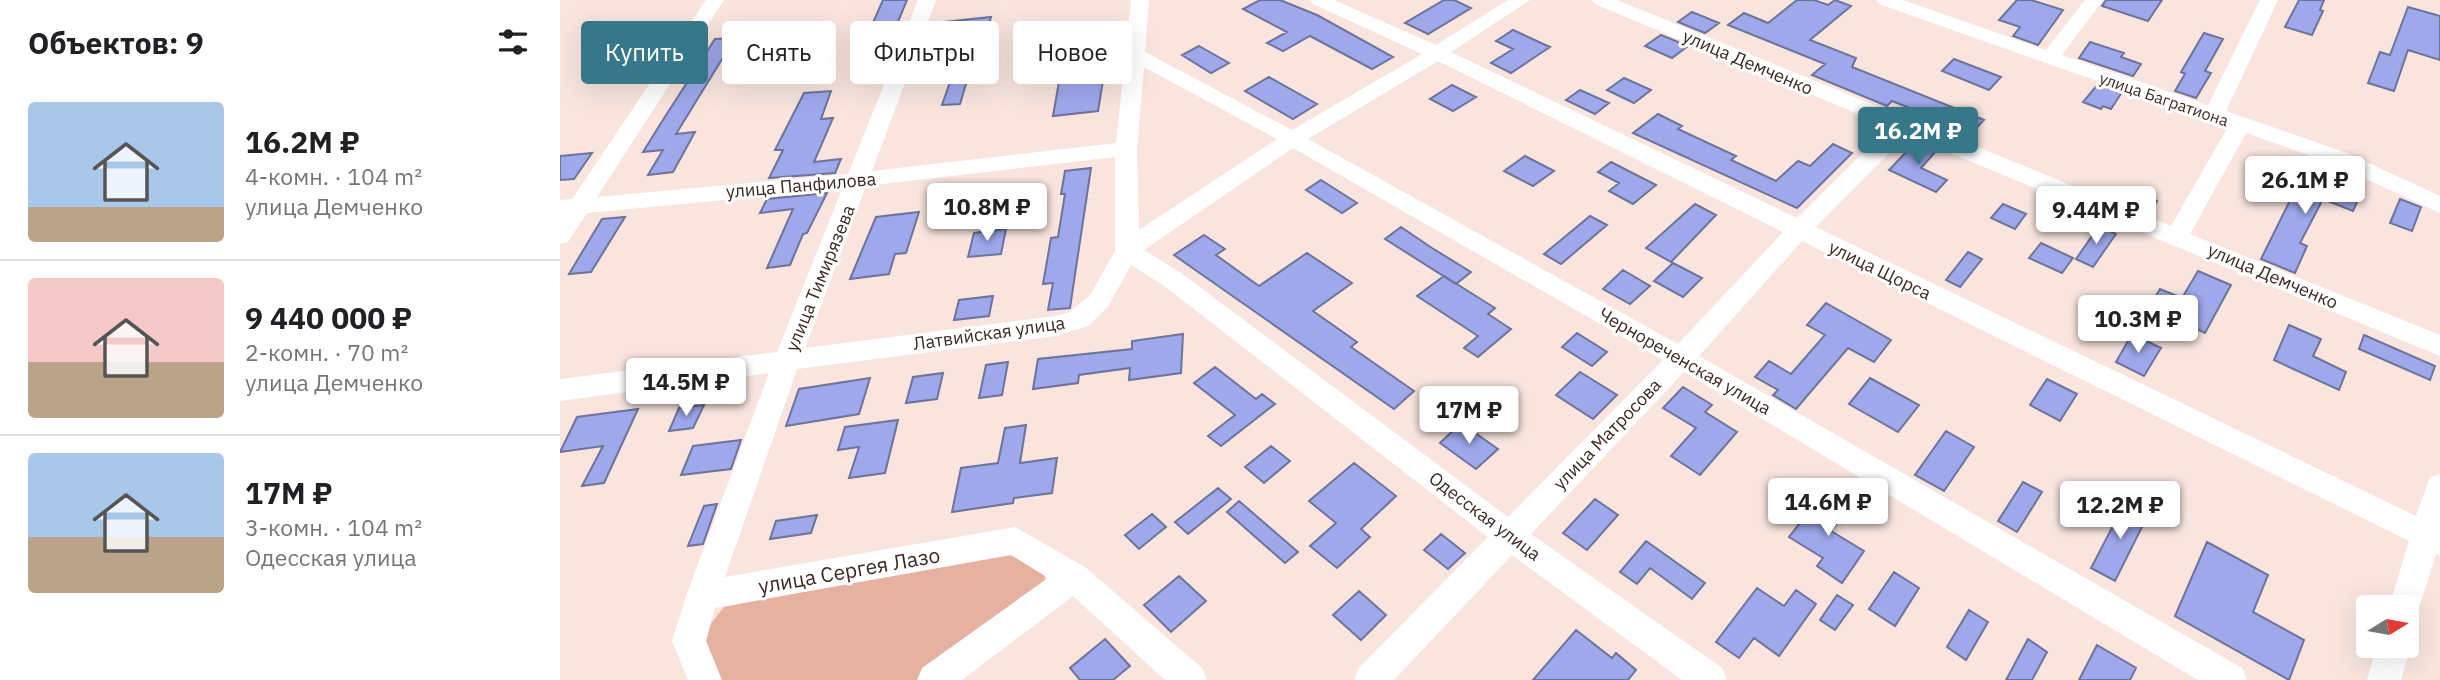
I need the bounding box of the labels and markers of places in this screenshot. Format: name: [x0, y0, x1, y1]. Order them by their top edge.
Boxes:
pin: 16.2M ₽: [1853, 108, 1983, 167]
pin: 26.1M ₽: [2240, 156, 2370, 216]
pin: 10.8M ₽: [922, 184, 1052, 243]
pin: 9.44M ₽: [2031, 187, 2161, 246]
pin: 10.3M ₽: [2073, 296, 2203, 355]
pin: 14.5M ₽: [621, 358, 751, 418]
pin: 17M ₽: [1420, 386, 1518, 446]
pin: 14.6M ₽: [1763, 478, 1893, 538]
pin: 12.2M ₽: [2055, 482, 2185, 541]

